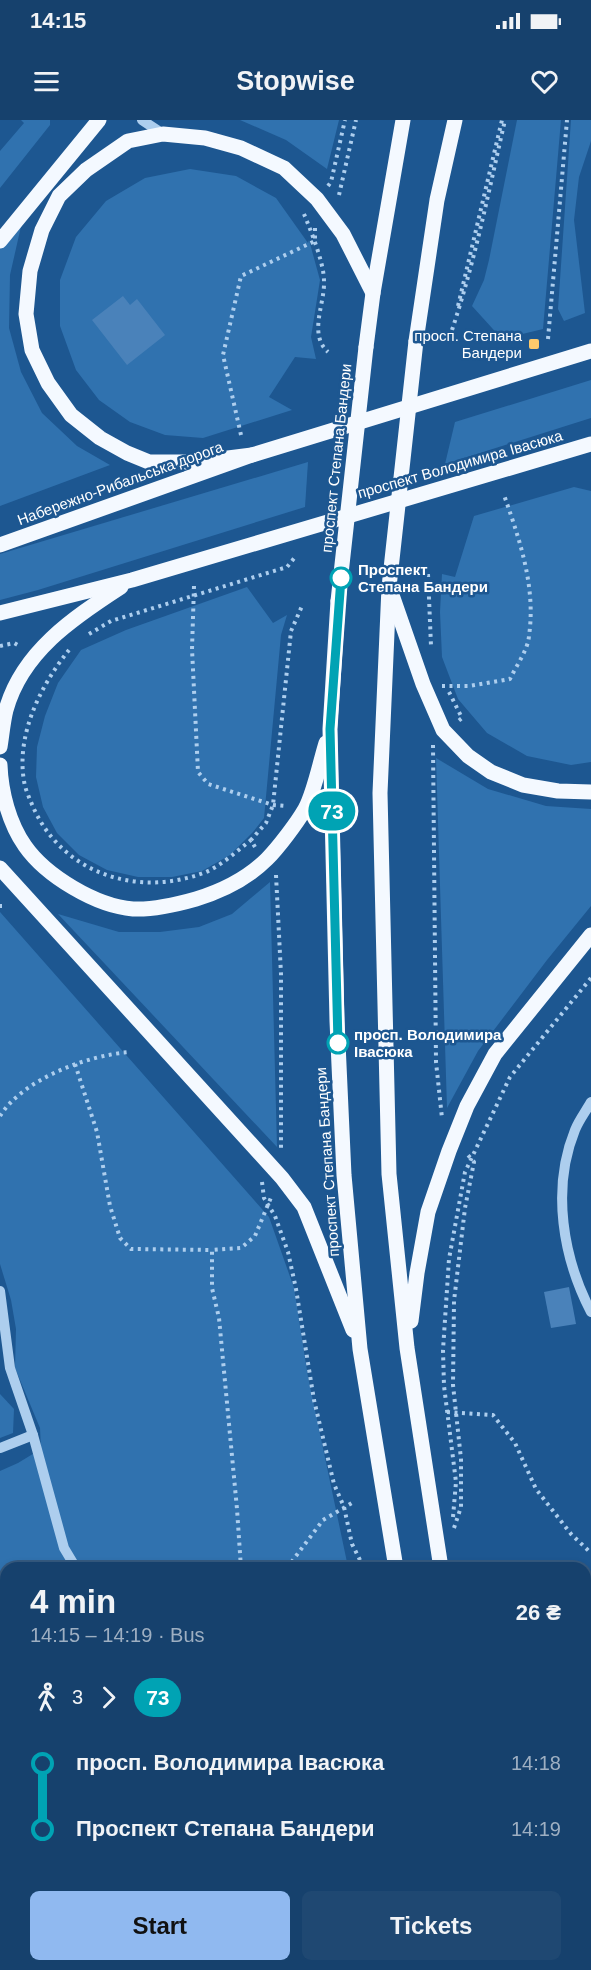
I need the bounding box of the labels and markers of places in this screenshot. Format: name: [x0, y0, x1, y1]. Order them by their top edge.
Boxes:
place label: просп. Степана Бандери: [414, 327, 523, 361]
marker: просп. Степана Бандери: [527, 337, 541, 351]
place label: Проспект Степана Бандери: [358, 561, 488, 595]
marker: Проспект Степана Бандери: [330, 567, 352, 589]
place label: просп. Володимира Івасюка: [354, 1026, 502, 1060]
marker: просп. Володимира Івасюка: [327, 1032, 349, 1054]

